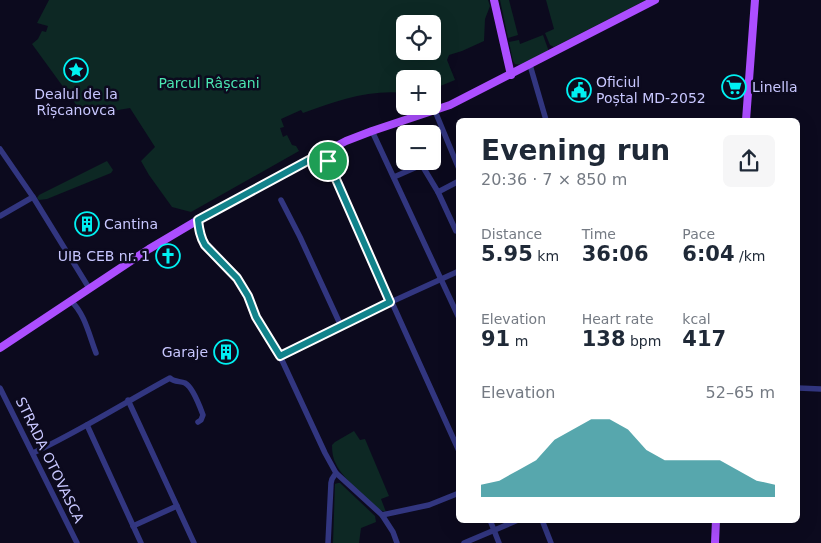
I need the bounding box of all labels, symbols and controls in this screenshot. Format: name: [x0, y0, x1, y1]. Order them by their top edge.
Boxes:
map controls: [396, 15, 441, 170]
button: locate: [396, 15, 441, 60]
place icon: Dealul de la Rîșcanovca: [63, 57, 89, 83]
button: +: [396, 70, 441, 115]
place label: Oficiul Poștal MD-2052: [596, 74, 706, 107]
supermarket icon: Linella: [721, 74, 747, 100]
park label: Parcul Râșcani: [158, 75, 260, 92]
public building icon: Oficiul Poștal MD-2052: [566, 77, 592, 103]
place label: Linella: [752, 79, 798, 95]
place label: Dealul de la Rîșcanovca: [34, 86, 118, 119]
button: −: [396, 125, 441, 170]
text: Evening run: [481, 134, 670, 167]
button: share: [723, 135, 775, 187]
pin: [307, 140, 349, 182]
icon: arrive: [314, 147, 342, 175]
text: 20:36 · 7 × 850 m: [481, 170, 627, 189]
building icon: Cantina: [74, 211, 100, 237]
place label: Cantina: [104, 216, 158, 232]
text: Distance: [481, 226, 542, 242]
text: Time: [582, 226, 616, 242]
text: Pace: [682, 226, 715, 242]
text: 5.95: [481, 242, 533, 266]
text: 36:06: [582, 242, 649, 266]
text: 6:04: [682, 242, 735, 266]
church icon: UIB CEB nr. 1: [155, 243, 181, 269]
place label: UIB CEB nr. 1: [58, 248, 150, 264]
text: km: [533, 248, 559, 264]
text: /km: [735, 248, 765, 264]
text: Elevation: [481, 311, 546, 327]
text: Heart rate: [582, 311, 654, 327]
text: kcal: [682, 311, 711, 327]
text: 91: [481, 327, 510, 351]
text: 138: [582, 327, 626, 351]
text: 417: [682, 327, 726, 351]
text: m: [510, 333, 528, 349]
text: bpm: [626, 333, 661, 349]
building icon: Garaje: [213, 339, 239, 365]
place label: Garaje: [162, 344, 208, 360]
text: Elevation: [481, 383, 555, 402]
text: 52–65 m: [706, 383, 775, 402]
street label: STRADA OTOVASCA: [13, 395, 88, 526]

